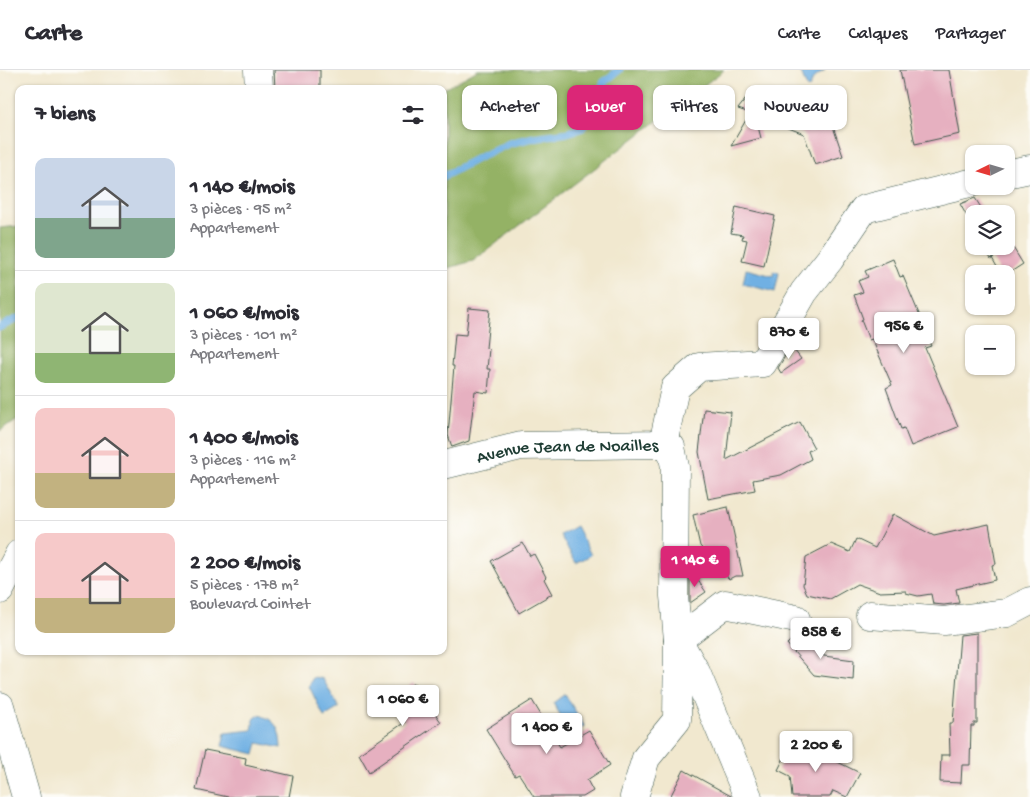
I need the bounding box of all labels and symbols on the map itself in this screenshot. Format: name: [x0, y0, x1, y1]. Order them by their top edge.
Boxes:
north arrow: [965, 145, 1015, 195]
pin: 956 €: [869, 312, 939, 354]
pin: 870 €: [754, 318, 824, 360]
street label: Avenue Jean de Noailles: [475, 436, 660, 470]
pin: 1 140 €: [649, 546, 741, 588]
pin: 858 €: [786, 618, 856, 660]
pin: 1 060 €: [357, 684, 449, 727]
pin: 1 400 €: [501, 712, 593, 755]
pin: 2 200 €: [770, 730, 862, 773]

